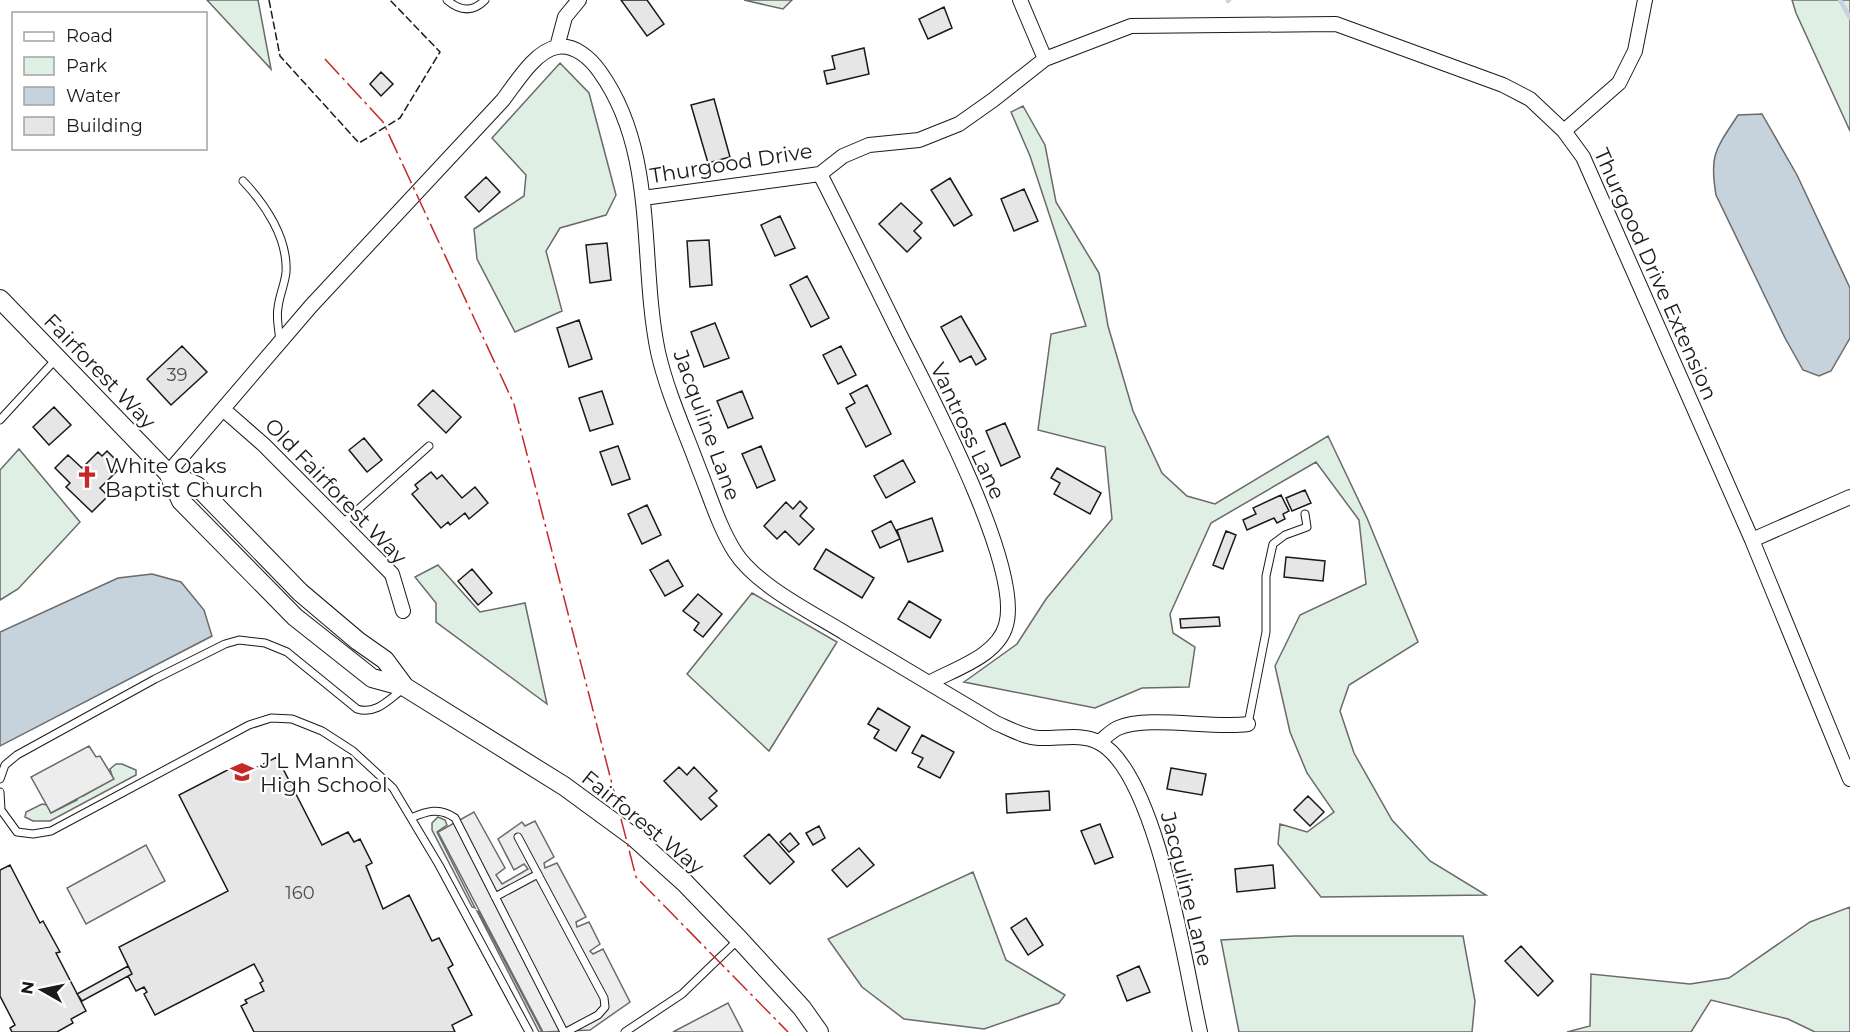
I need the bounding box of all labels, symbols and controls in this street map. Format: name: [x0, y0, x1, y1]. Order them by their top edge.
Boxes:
legend: [12, 12, 207, 150]
text: Road: [66, 25, 113, 47]
text: Park: [66, 55, 107, 77]
text: Water: [66, 85, 121, 107]
text: Building: [66, 115, 143, 137]
street label: Thurgood Drive: [648, 138, 814, 188]
street label: Thurgood Drive Extension: [1589, 144, 1723, 404]
street label: Fairforest Way: [39, 308, 162, 434]
street label: Jacquline Lane: [668, 345, 746, 504]
street label: Vantross Lane: [925, 359, 1011, 503]
house number: 39: [166, 364, 188, 386]
street label: Old Fairforest Way: [260, 413, 412, 570]
place label: White Oaks Baptist Church: [105, 453, 263, 502]
church icon: White Oaks Baptist Church: [74, 464, 100, 490]
place label: J L Mann High School: [259, 748, 388, 797]
school or university icon: J L Mann High School: [229, 759, 255, 785]
street label: Fairforest Way: [577, 765, 710, 879]
street label: Jacquline Lane: [1155, 808, 1218, 969]
house number: 160: [285, 882, 315, 904]
north arrow: [12, 960, 72, 1020]
text: N: [17, 980, 38, 996]

